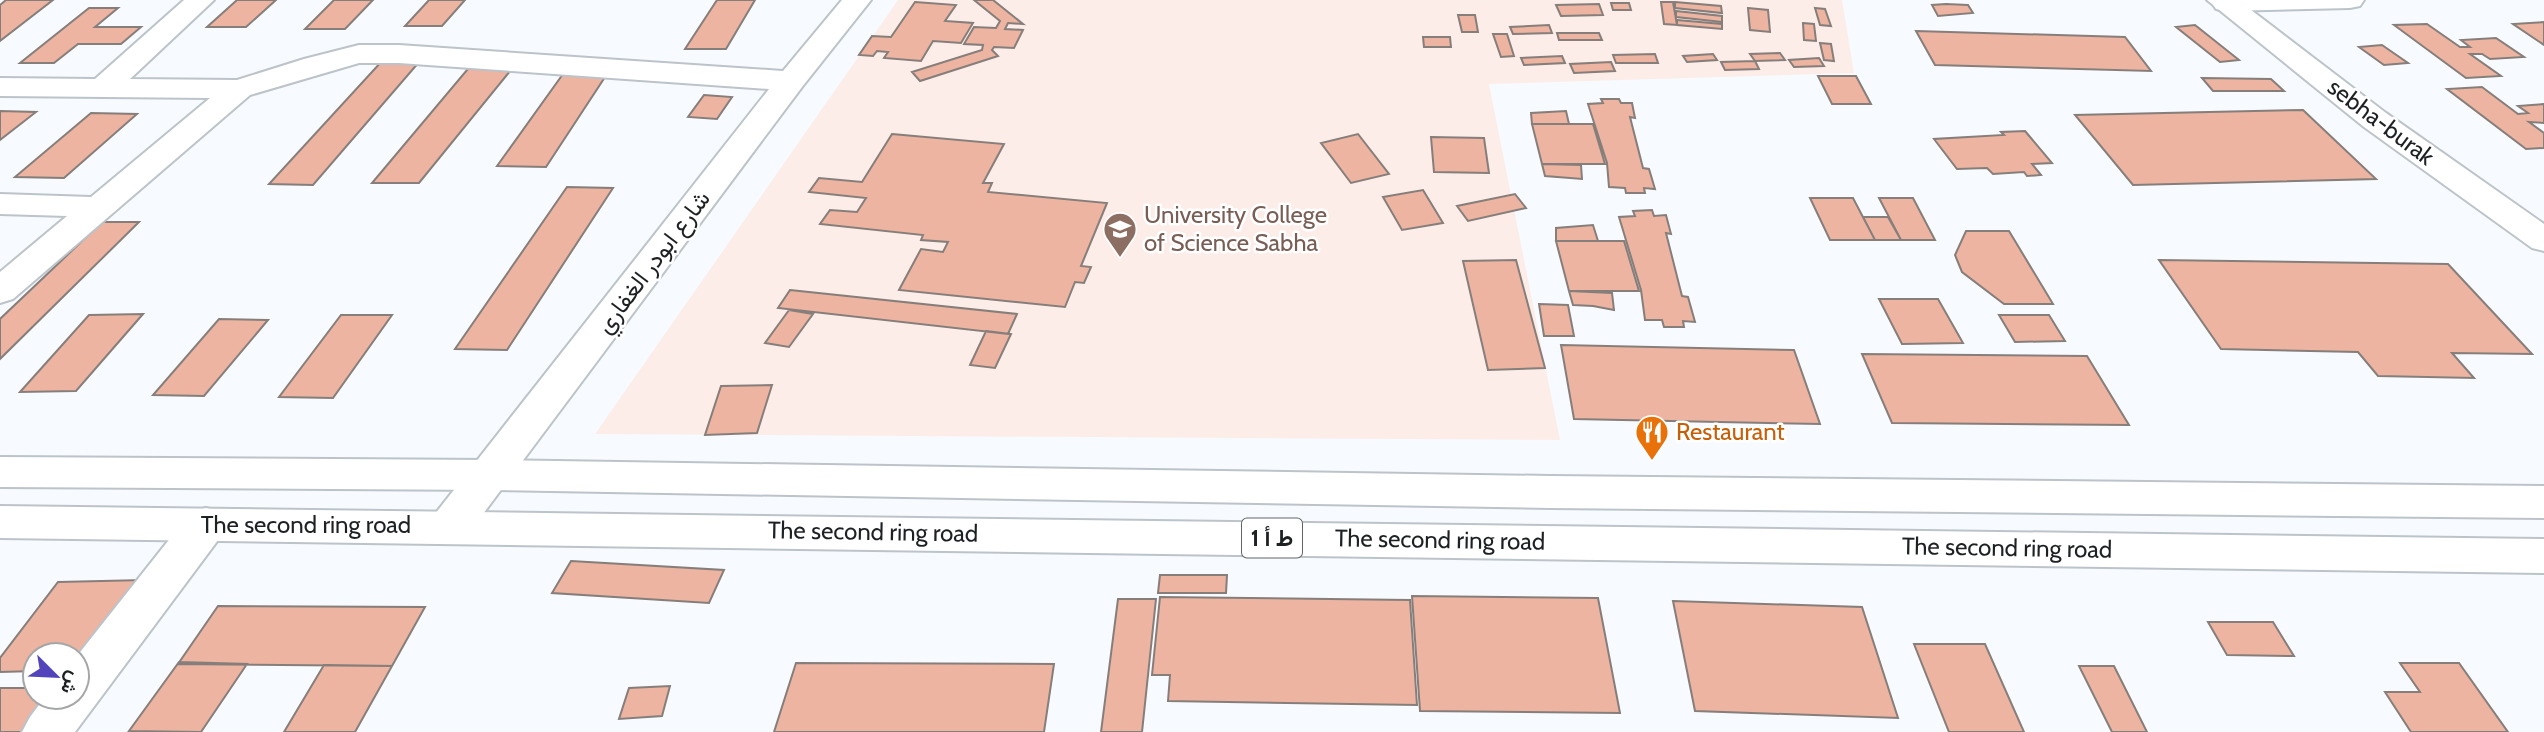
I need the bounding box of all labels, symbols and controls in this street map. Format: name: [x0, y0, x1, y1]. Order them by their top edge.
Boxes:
street label: sebha-burak: [2322, 72, 2440, 171]
street label: شارع ابودر الغفاري: [589, 184, 720, 342]
place label: University College of Science Sabha: [1144, 200, 1327, 257]
school or university icon: University College of Science Sabha: [1101, 210, 1139, 259]
restaurant icon: Restaurant: [1633, 413, 1671, 462]
place label: Restaurant: [1676, 417, 1785, 446]
street label: The second ring road: [201, 510, 411, 539]
street label: The second ring road: [768, 515, 978, 548]
road number: ط أ 1: [1242, 518, 1302, 558]
street label: The second ring road: [1335, 523, 1545, 556]
street label: The second ring road: [1902, 531, 2112, 564]
north arrow: [21, 641, 91, 711]
text: ش: [56, 668, 86, 698]

